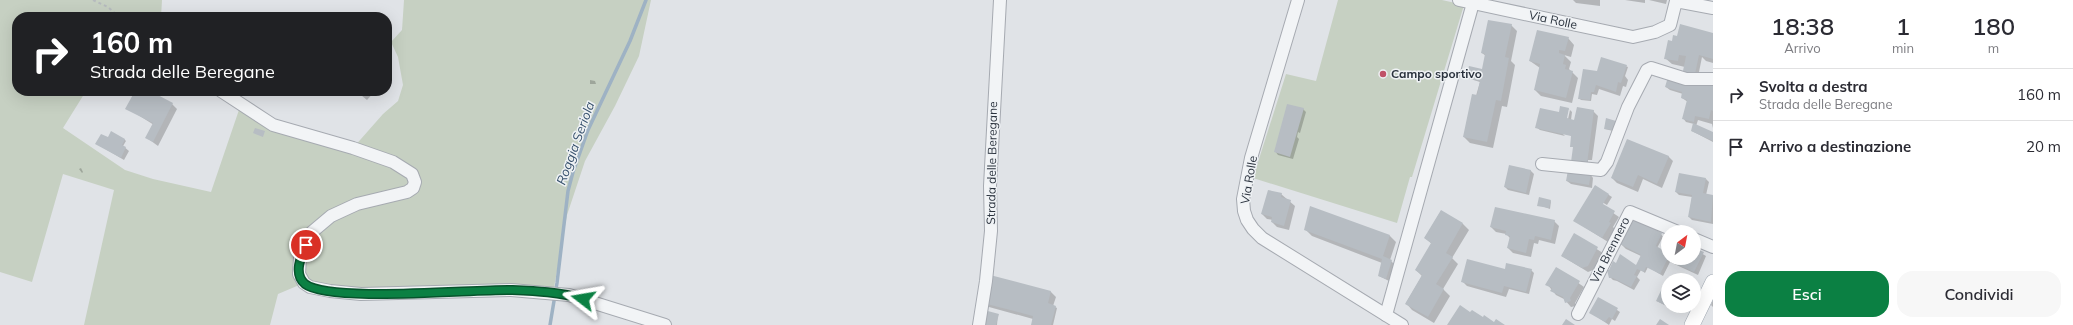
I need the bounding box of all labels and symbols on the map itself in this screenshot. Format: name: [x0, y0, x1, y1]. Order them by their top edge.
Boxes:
street label: Via Rolle: [1528, 7, 1579, 32]
place label: Campo sportivo: [1391, 66, 1482, 81]
marker: Campo sportivo: [1378, 69, 1388, 79]
water label: Roggia Seriola: [553, 99, 598, 187]
street label: Strada delle Beregane: [983, 101, 1000, 225]
street label: Via Rolle: [1237, 155, 1260, 205]
street label: Via Brennero: [1586, 214, 1633, 285]
north arrow: [1661, 225, 1701, 265]
pin: [289, 228, 323, 262]
position arrow: [562, 278, 604, 320]

